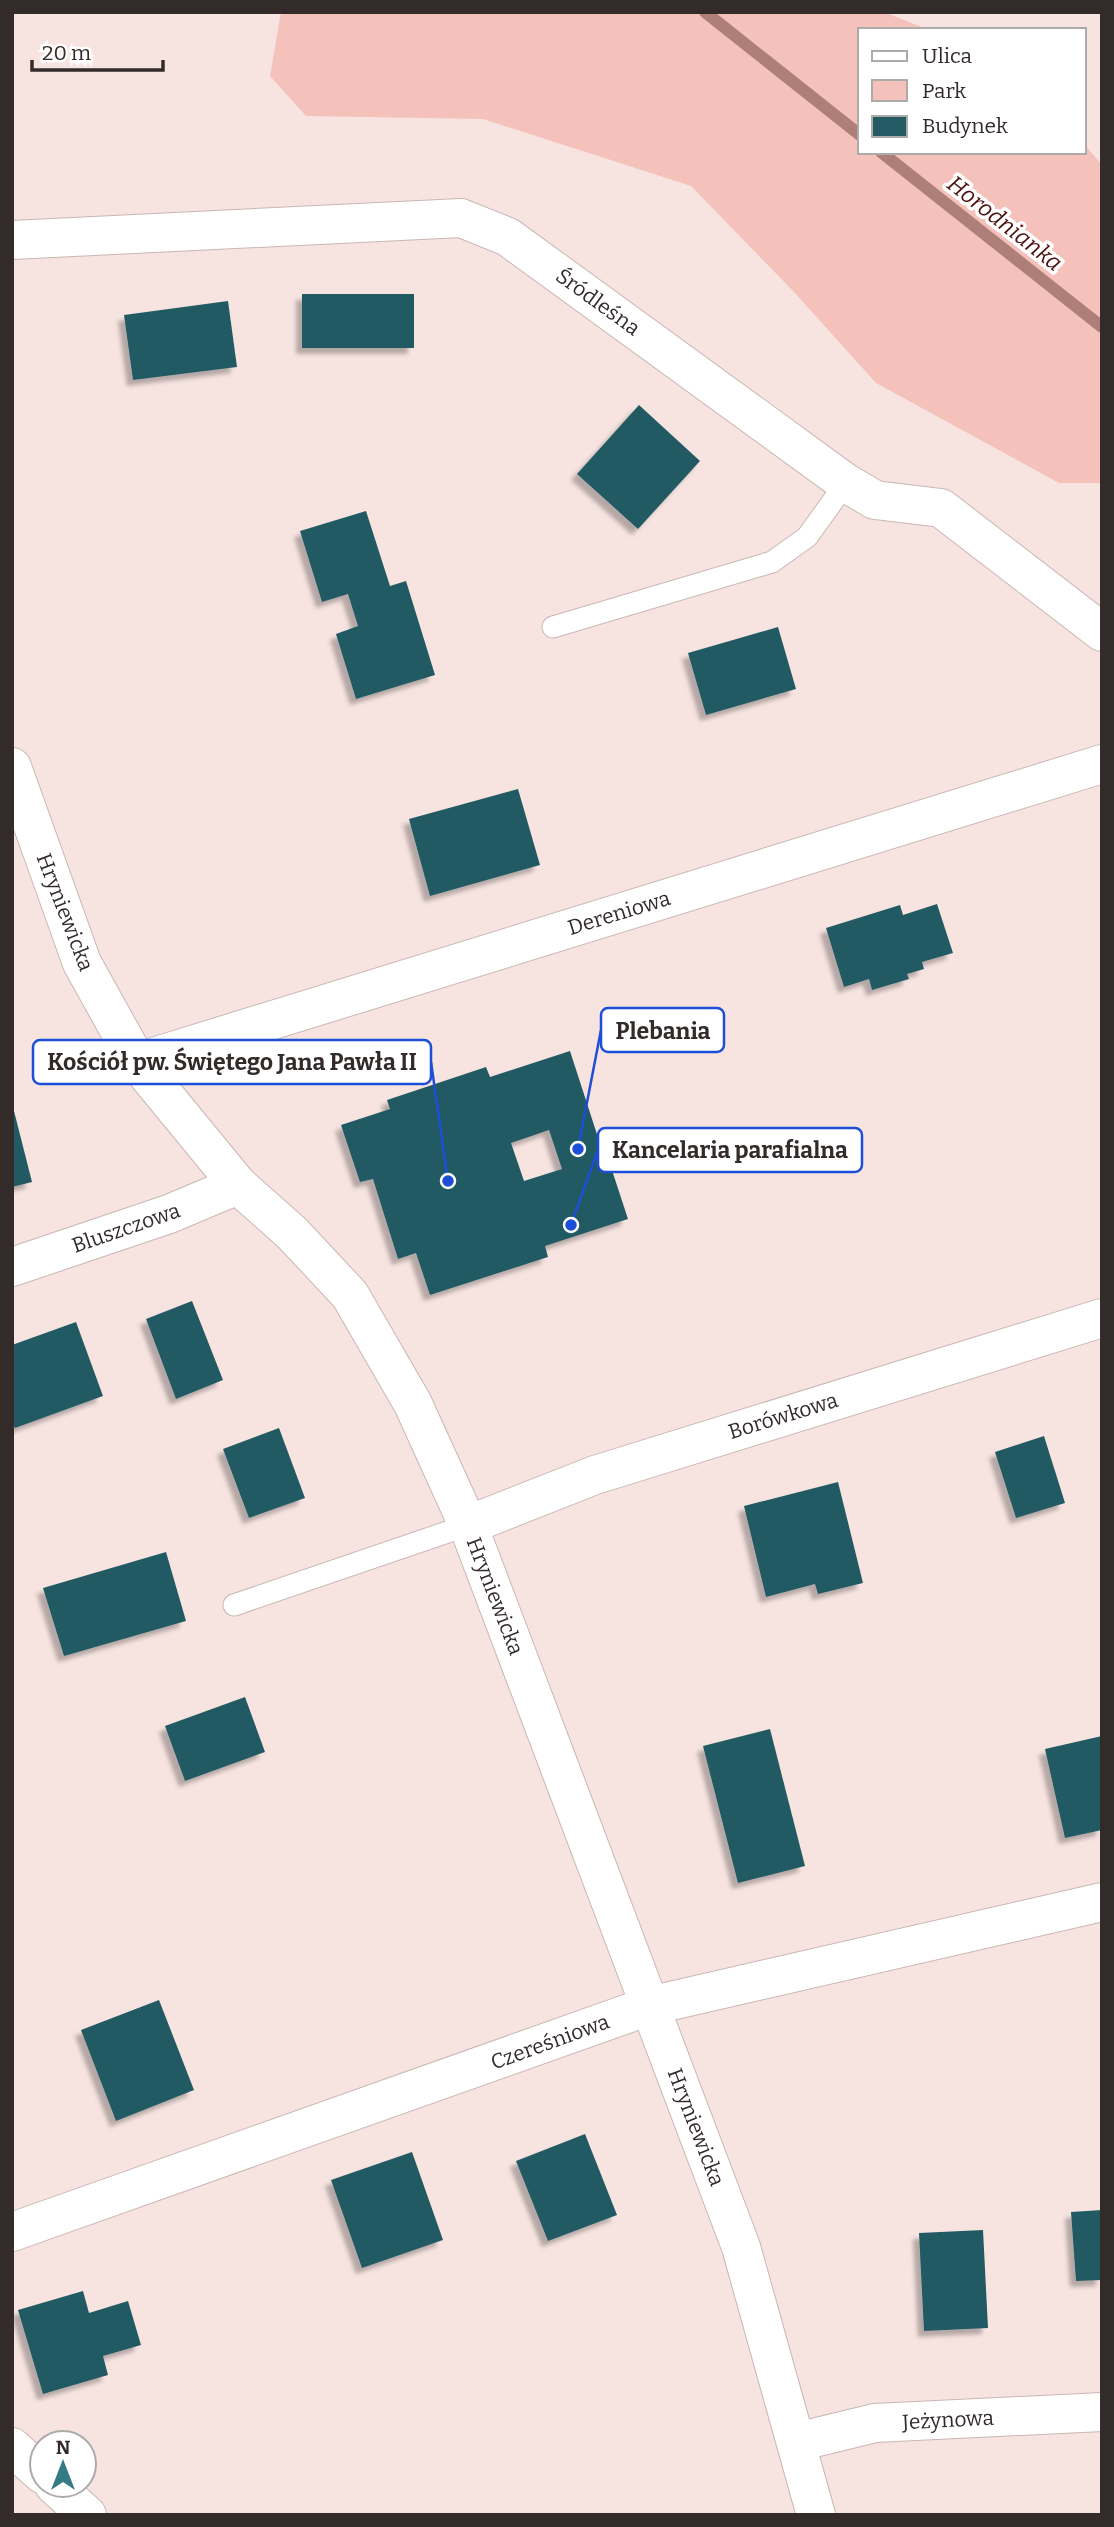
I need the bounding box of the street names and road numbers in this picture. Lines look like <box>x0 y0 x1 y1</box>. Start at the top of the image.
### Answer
street label: Śródleśna <box>551 263 646 342</box>
street label: Hryniewicka <box>31 849 100 975</box>
street label: Dereniowa <box>565 885 674 941</box>
street label: Bluszczowa <box>68 1197 184 1259</box>
street label: Borówkowa <box>725 1387 841 1445</box>
street label: Hryniewicka <box>461 1533 530 1659</box>
street label: Czereśniowa <box>487 2008 613 2075</box>
street label: Hryniewicka <box>662 2064 731 2190</box>
street label: Jeżynowa <box>901 2405 995 2435</box>

